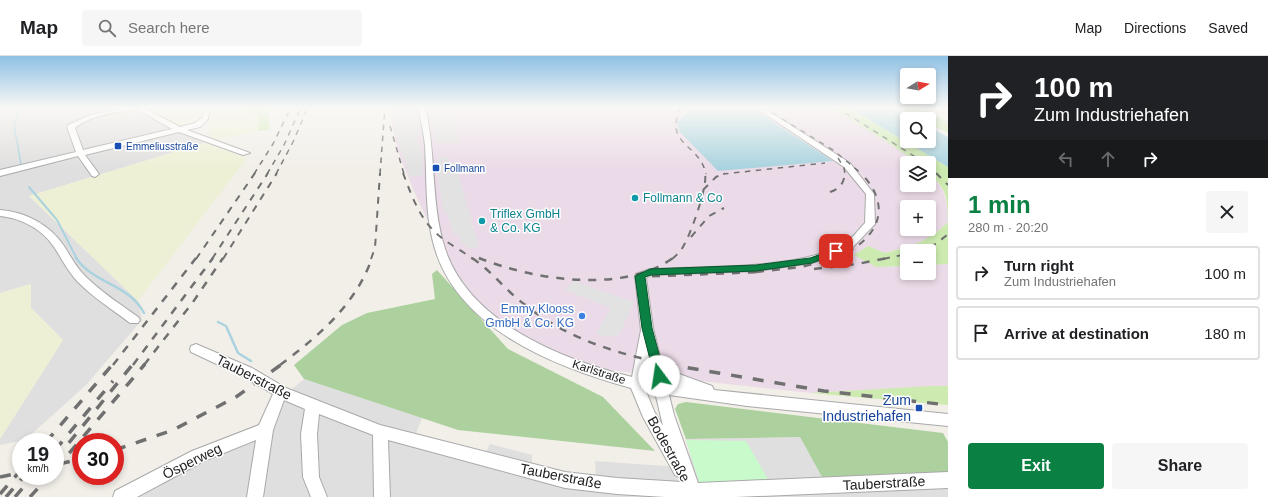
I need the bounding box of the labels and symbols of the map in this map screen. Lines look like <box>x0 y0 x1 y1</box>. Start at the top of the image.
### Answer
north arrow <box>900 68 936 104</box>
marker: Emmeliusstraße <box>113 141 123 151</box>
place label: Emmeliusstraße <box>126 141 199 152</box>
marker: Follmann <box>431 163 441 173</box>
place label: Follmann <box>444 163 485 174</box>
place label: Follmann & Co <box>643 191 723 205</box>
marker: Follmann & Co <box>630 193 640 203</box>
place label: Triflex GmbH & Co. KG <box>490 207 560 235</box>
marker: Triflex GmbH & Co. KG <box>477 216 487 226</box>
pin <box>819 234 853 268</box>
place label: Emmy Klooss GmbH & Co. KG <box>485 302 574 330</box>
marker: Emmy Klooss GmbH & Co. KG <box>577 311 587 321</box>
street label: Tauberstraße <box>214 351 295 403</box>
position arrow <box>638 355 680 397</box>
street label: Karlstraße <box>571 357 628 387</box>
place label: Zum Industriehafen <box>822 392 911 424</box>
marker: Zum Industriehafen <box>914 403 924 413</box>
street label: Bodestraße <box>644 413 694 485</box>
speed limit sign: 30 <box>72 433 124 485</box>
street label: Ösperweg <box>159 439 224 482</box>
street label: Tauberstraße <box>519 460 603 492</box>
street label: Tauberstraße <box>842 473 926 493</box>

